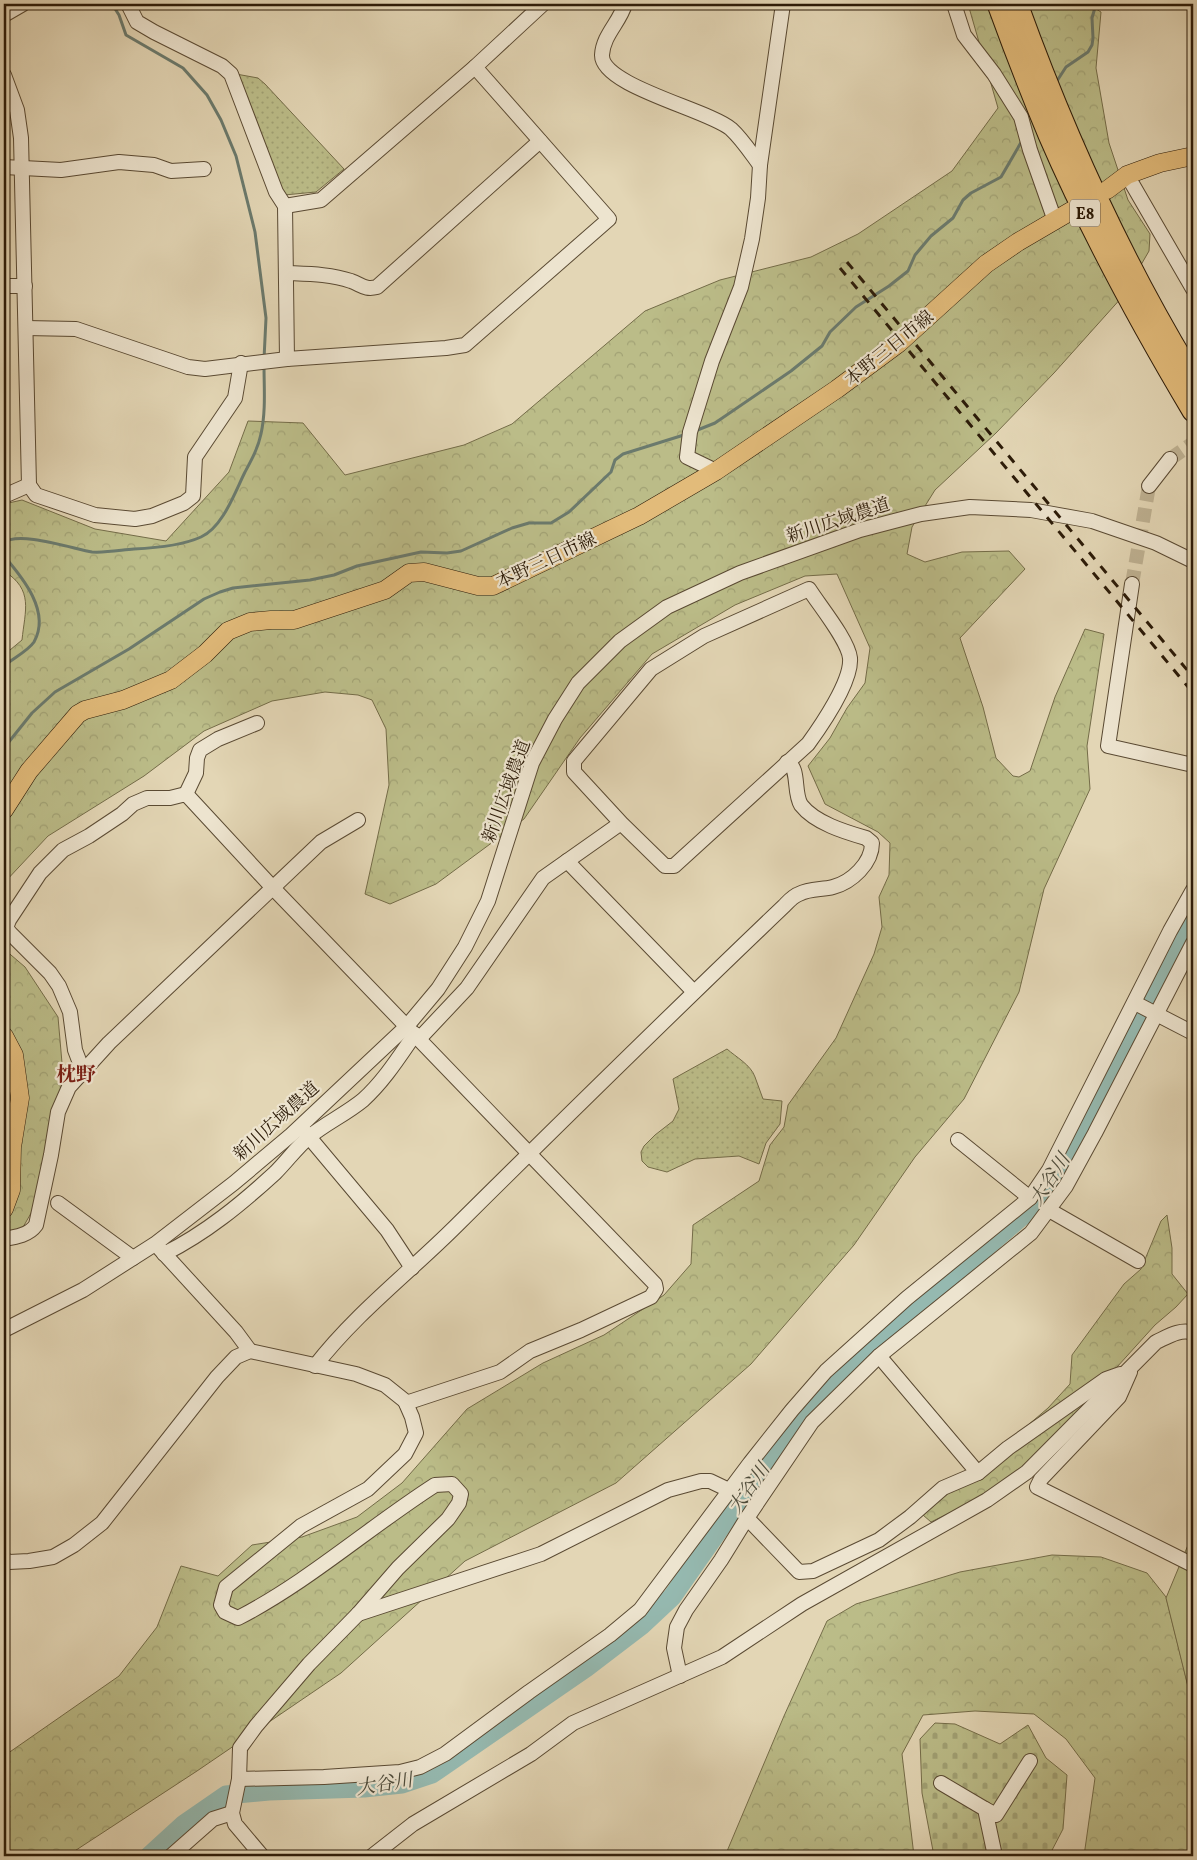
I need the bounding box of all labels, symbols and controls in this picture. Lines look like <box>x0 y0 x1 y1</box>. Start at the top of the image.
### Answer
road number: E8 <box>1070 200 1100 227</box>
street label: 本野三日市線 <box>840 305 940 393</box>
street label: 新川広域農道 <box>783 493 894 550</box>
street label: 本野三日市線 <box>492 527 601 596</box>
street label: 新川広域農道 <box>477 736 538 847</box>
district label: 枕野 <box>56 1062 96 1090</box>
street label: 新川広域農道 <box>229 1077 325 1168</box>
water label: 大谷川 <box>1024 1147 1078 1211</box>
water label: 大谷川 <box>723 1457 778 1520</box>
water label: 大谷川 <box>354 1767 416 1802</box>

